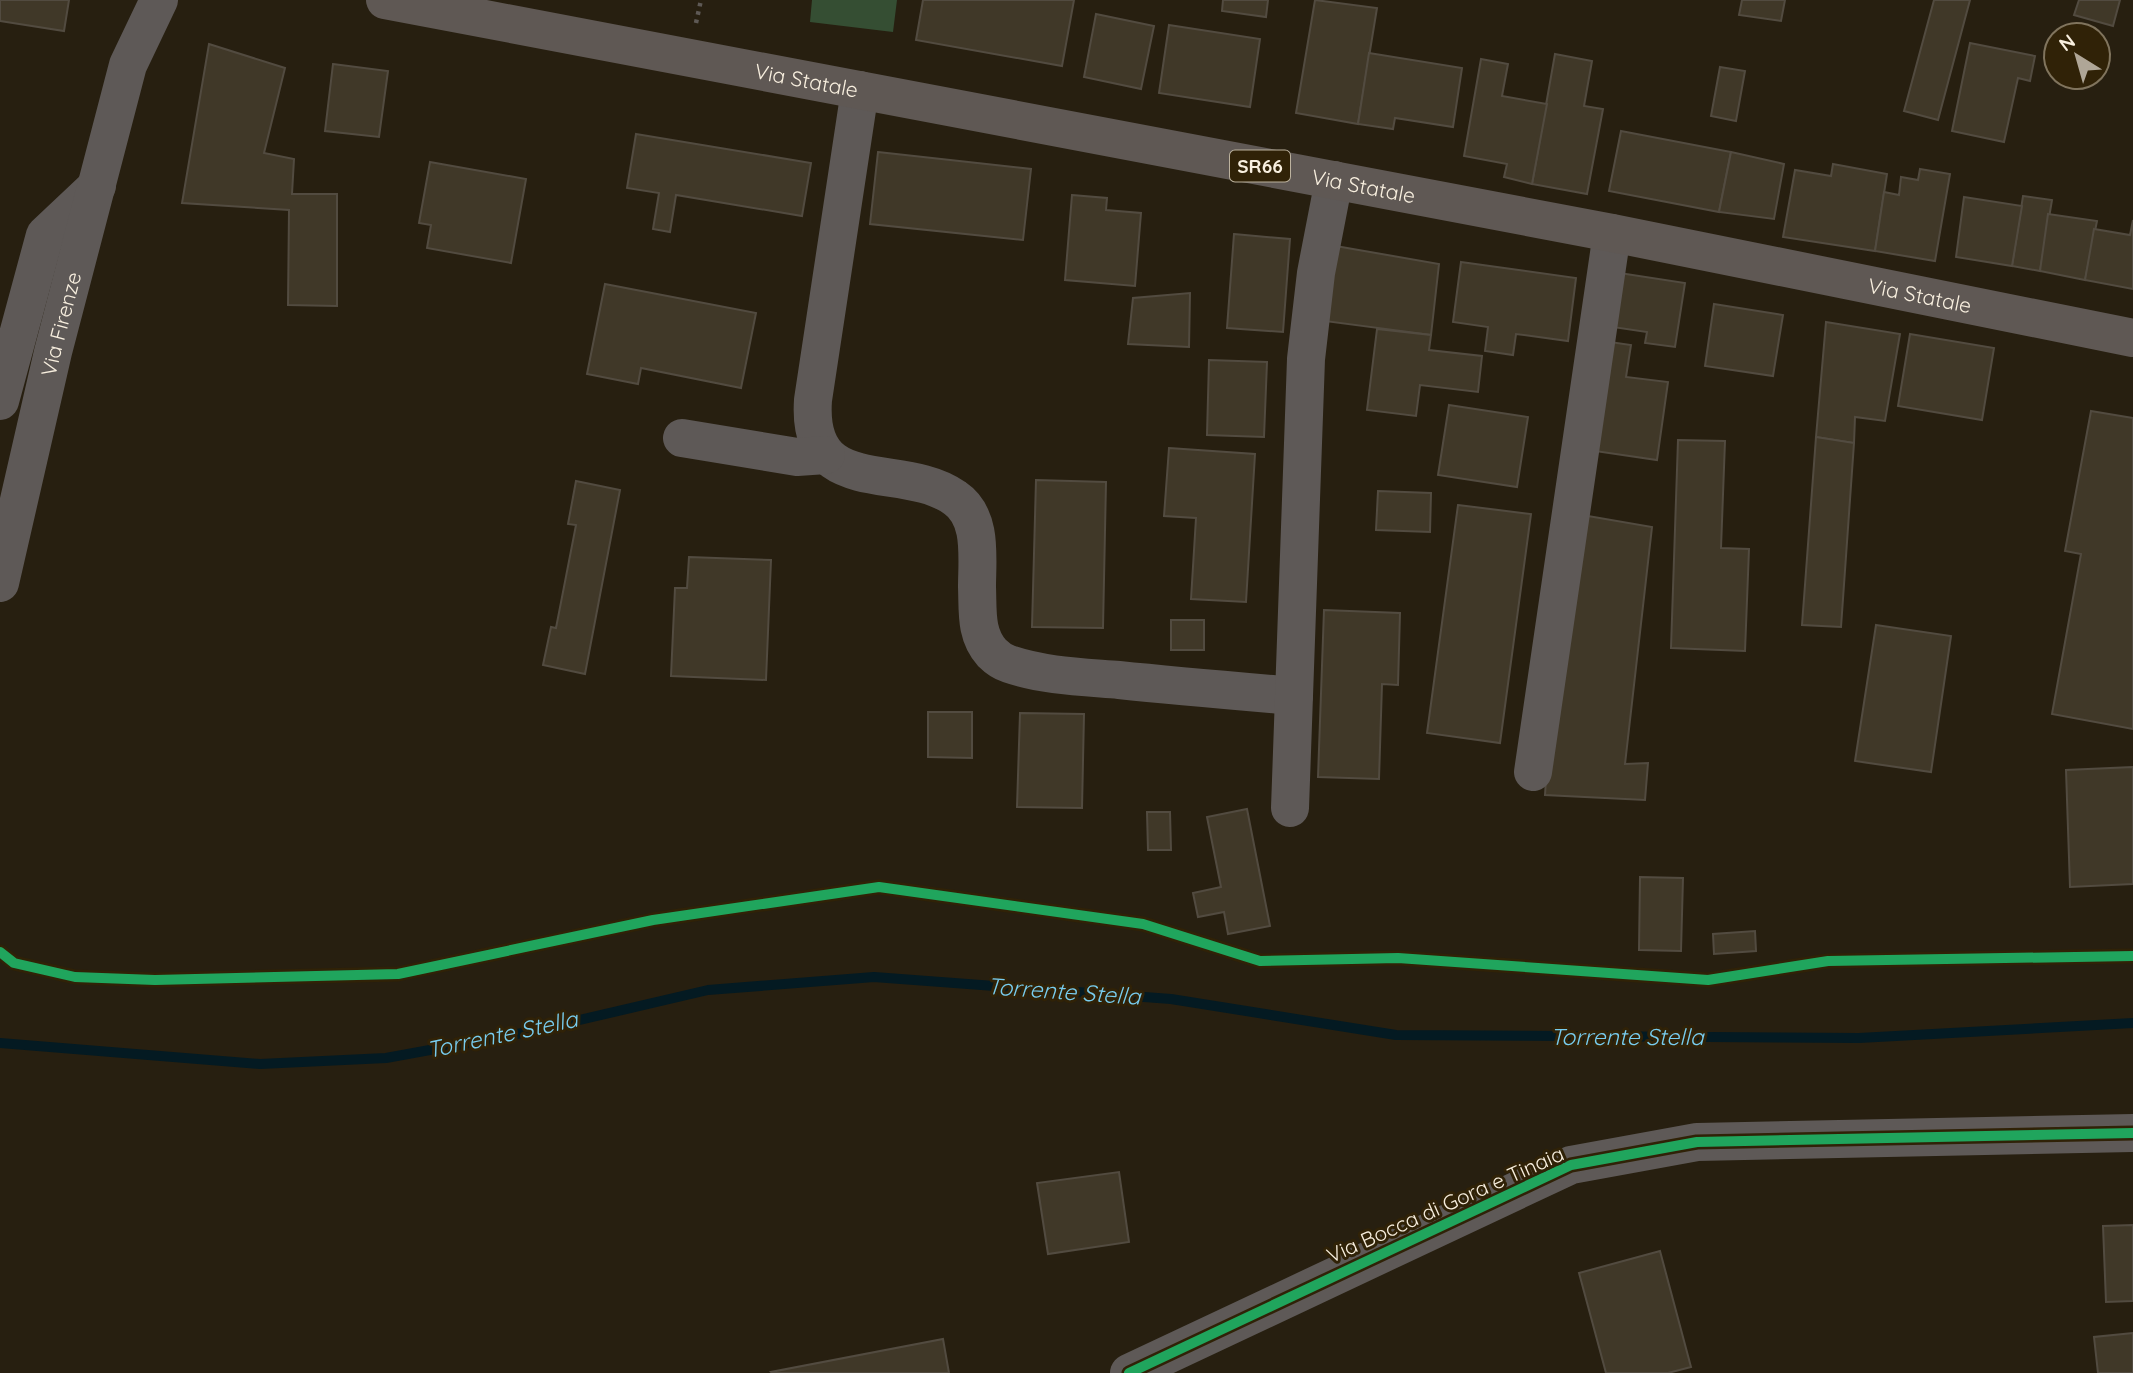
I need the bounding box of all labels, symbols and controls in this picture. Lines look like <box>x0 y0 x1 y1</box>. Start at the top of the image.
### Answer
north arrow <box>2042 21 2112 91</box>
text: N <box>2054 29 2080 56</box>
street label: Via Statale <box>752 57 860 103</box>
road number: SR66 <box>1230 150 1290 182</box>
street label: Via Statale <box>1310 163 1418 208</box>
street label: Via Firenze <box>35 269 86 379</box>
street label: Via Statale <box>1866 272 1974 318</box>
water label: Torrente Stella <box>986 971 1143 1011</box>
water label: Torrente Stella <box>424 1004 581 1064</box>
water label: Torrente Stella <box>1550 1022 1705 1051</box>
street label: Via Bocca di Gora e Tinaia <box>1322 1140 1568 1268</box>

